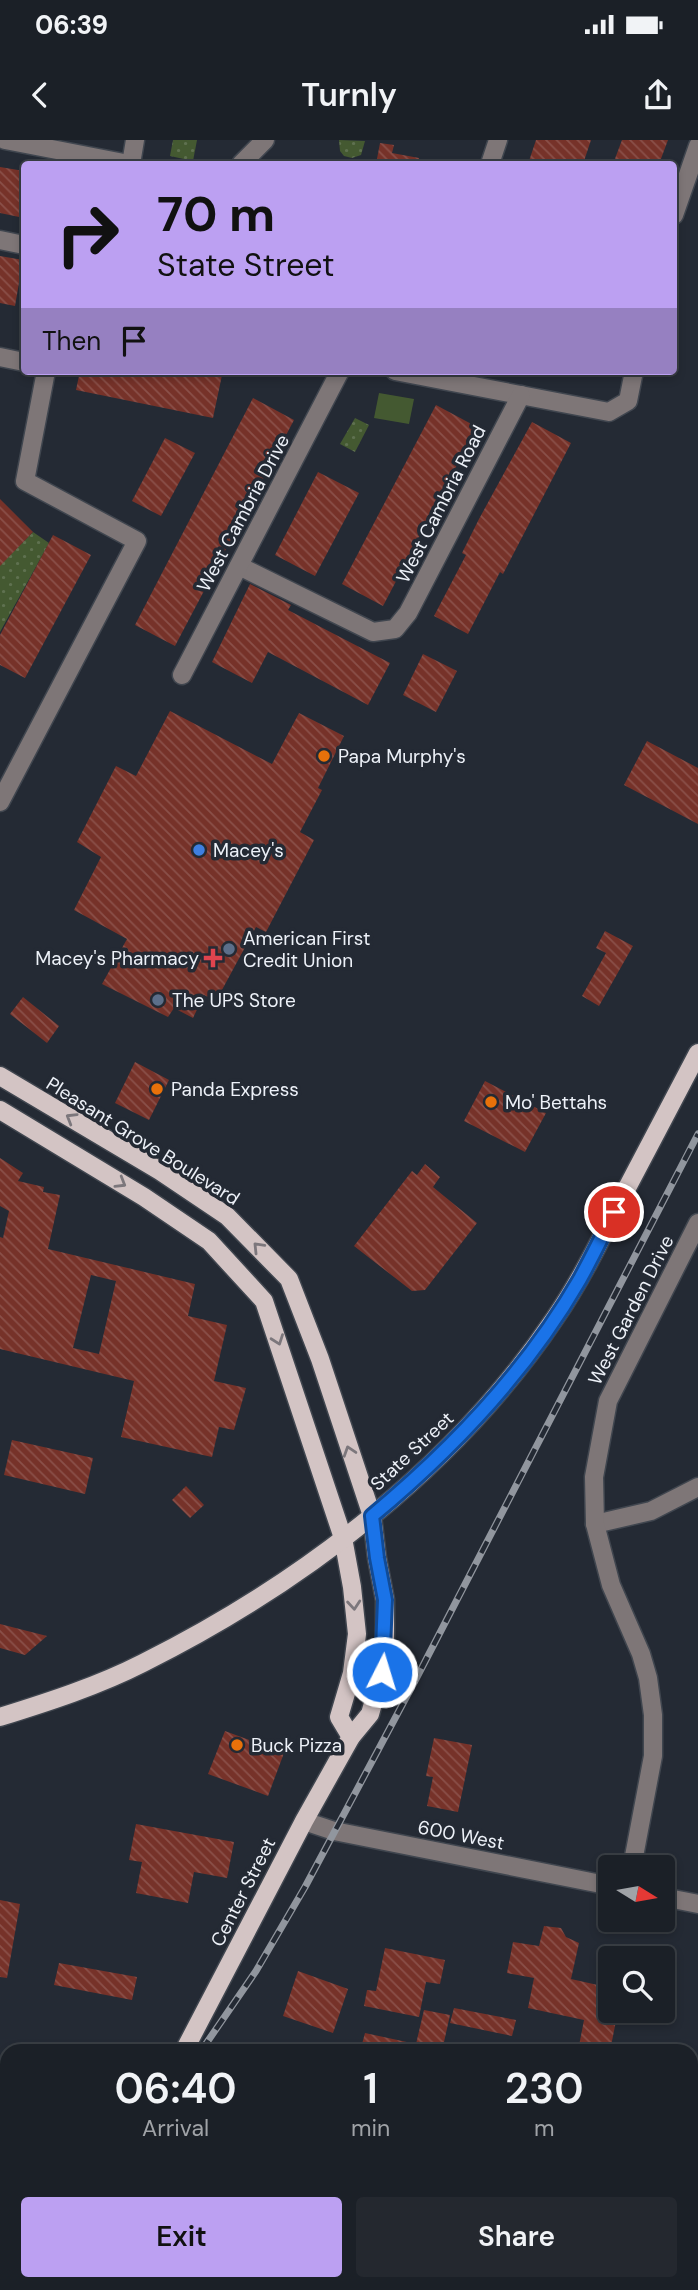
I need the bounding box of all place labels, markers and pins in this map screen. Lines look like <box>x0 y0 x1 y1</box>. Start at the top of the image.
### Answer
place label: Papa Murphy's <box>338 744 466 769</box>
marker: Papa Murphy's <box>316 748 332 764</box>
place label: Macey's <box>213 838 284 863</box>
marker: Macey's <box>191 842 207 858</box>
place label: American First Credit Union <box>243 926 370 973</box>
marker: American First Credit Union <box>221 941 237 957</box>
place label: Macey's Pharmacy <box>35 946 199 971</box>
marker: Macey's Pharmacy <box>205 950 221 966</box>
place label: The UPS Store <box>172 988 296 1013</box>
marker: The UPS Store <box>150 992 166 1008</box>
place label: Panda Express <box>171 1077 299 1102</box>
marker: Panda Express <box>149 1081 165 1097</box>
place label: Mo' Bettahs <box>505 1090 607 1115</box>
marker: Mo' Bettahs <box>483 1094 499 1110</box>
pin <box>584 1182 644 1242</box>
place label: Buck Pizza <box>251 1733 342 1758</box>
marker: Buck Pizza <box>229 1737 245 1753</box>

